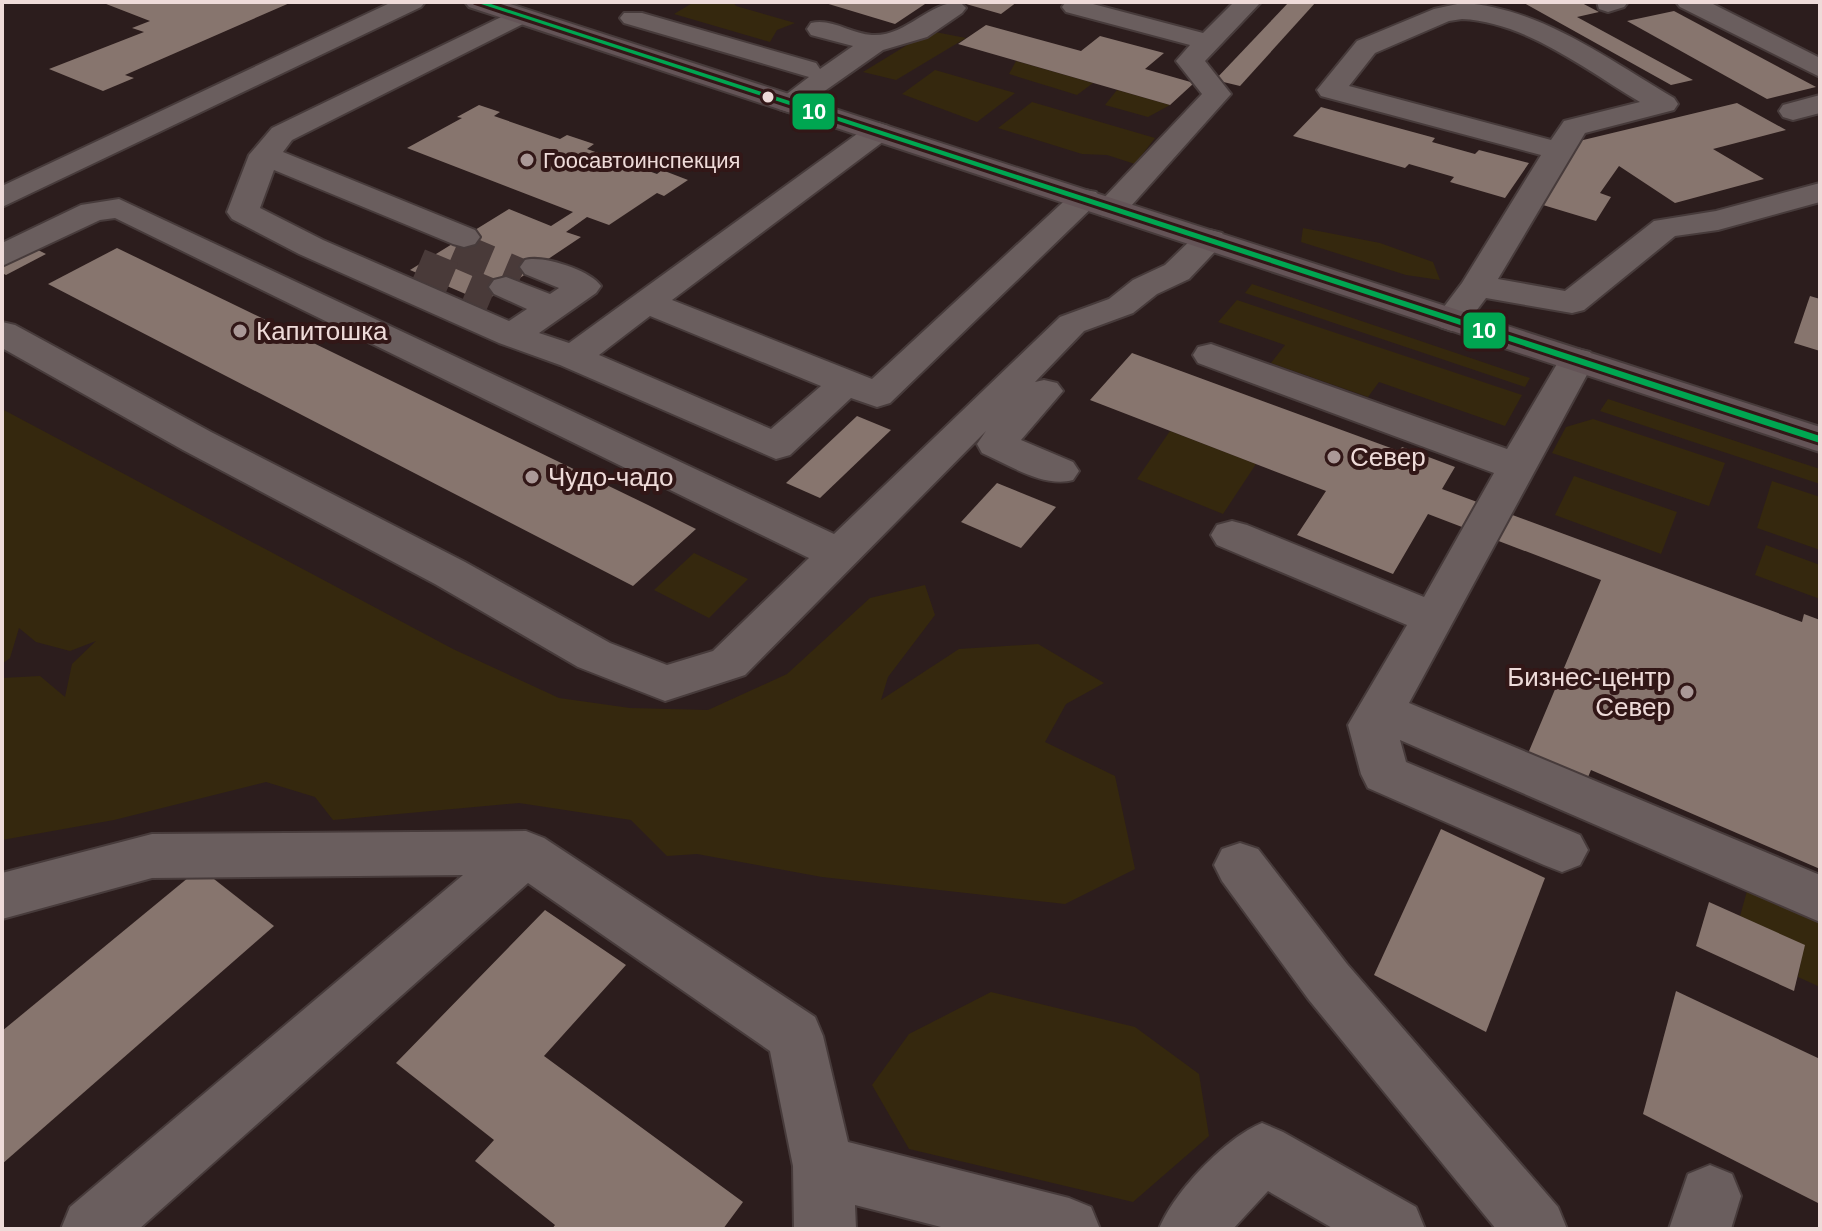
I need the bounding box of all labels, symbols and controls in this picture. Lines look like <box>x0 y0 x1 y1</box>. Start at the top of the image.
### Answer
unlabelled marker <box>760 89 776 105</box>
line badge: 10 <box>791 92 836 131</box>
text: 10 <box>802 99 826 124</box>
place label: Гоосавтоинспекция <box>543 148 740 173</box>
marker: Гоосавтоинспекция <box>518 151 536 169</box>
line badge: 10 <box>1462 311 1507 350</box>
place label: Капитошка <box>256 316 388 346</box>
text: 10 <box>1472 318 1496 343</box>
marker: Капитошка <box>231 322 249 340</box>
place label: Север <box>1350 442 1426 472</box>
marker: Север <box>1325 448 1343 466</box>
place label: Чудо-чадо <box>548 462 673 492</box>
marker: Чудо-чадо <box>523 468 541 486</box>
place label: Бизнес-центр Север <box>1507 662 1671 722</box>
marker: Бизнес-центр Север <box>1678 683 1696 701</box>

